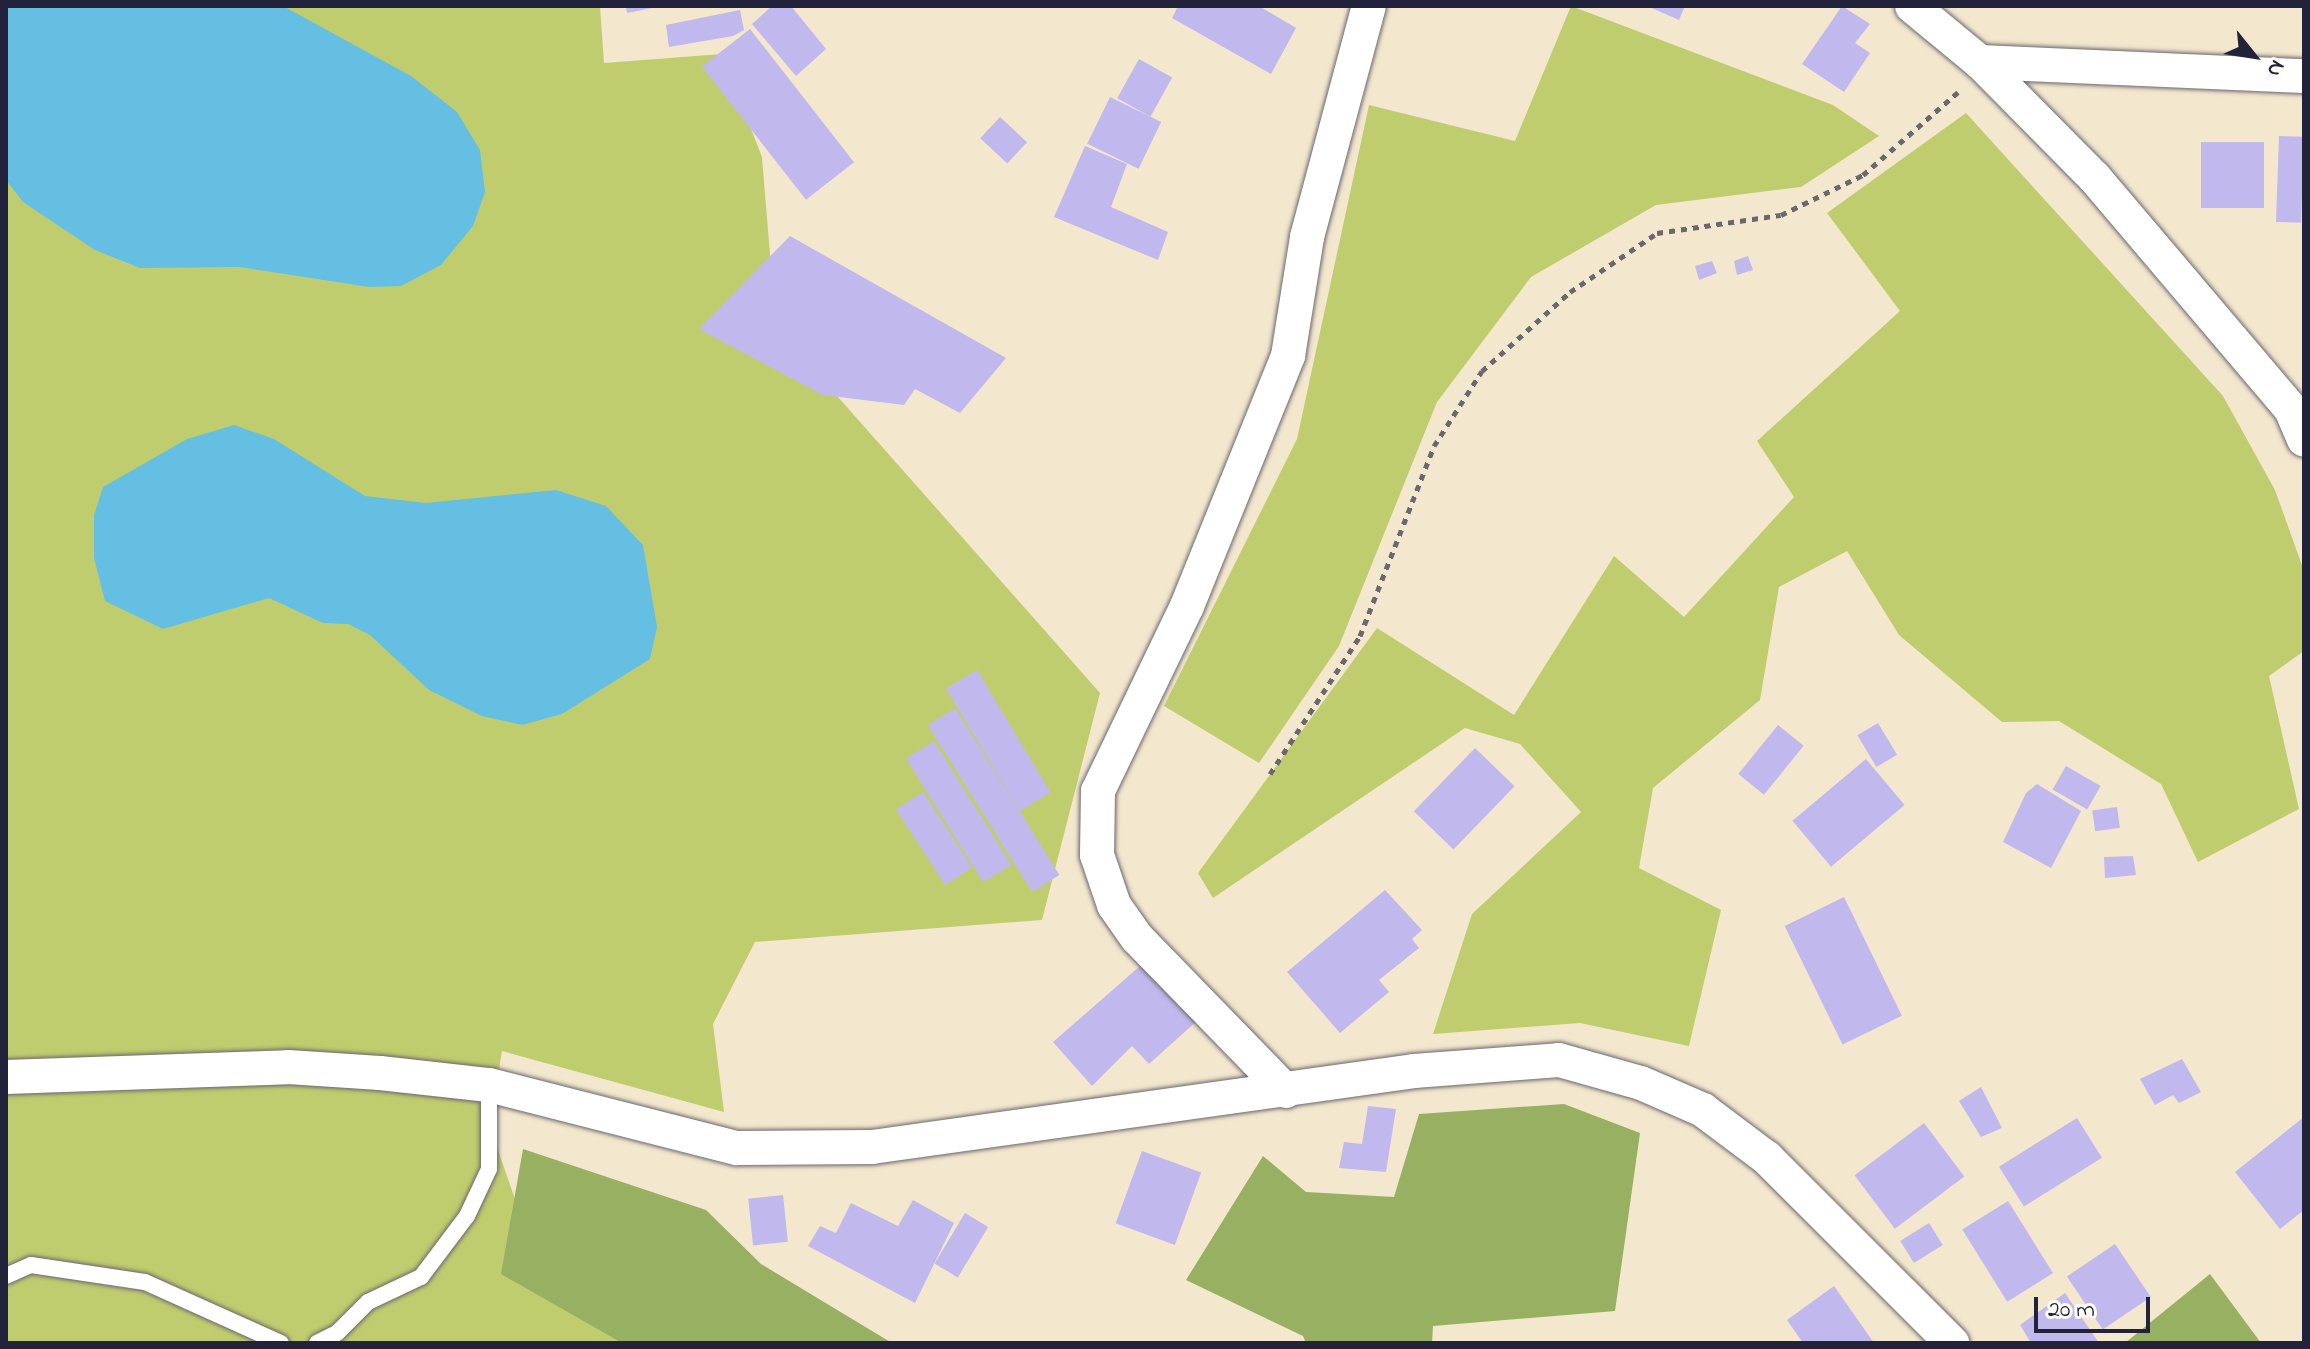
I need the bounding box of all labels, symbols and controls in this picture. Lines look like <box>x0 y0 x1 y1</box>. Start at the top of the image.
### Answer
north arrow <box>2214 16 2294 96</box>
text: N <box>2257 54 2292 82</box>
scale bar <box>2038 1281 2154 1331</box>
text: 20 m <box>2048 1293 2095 1328</box>

